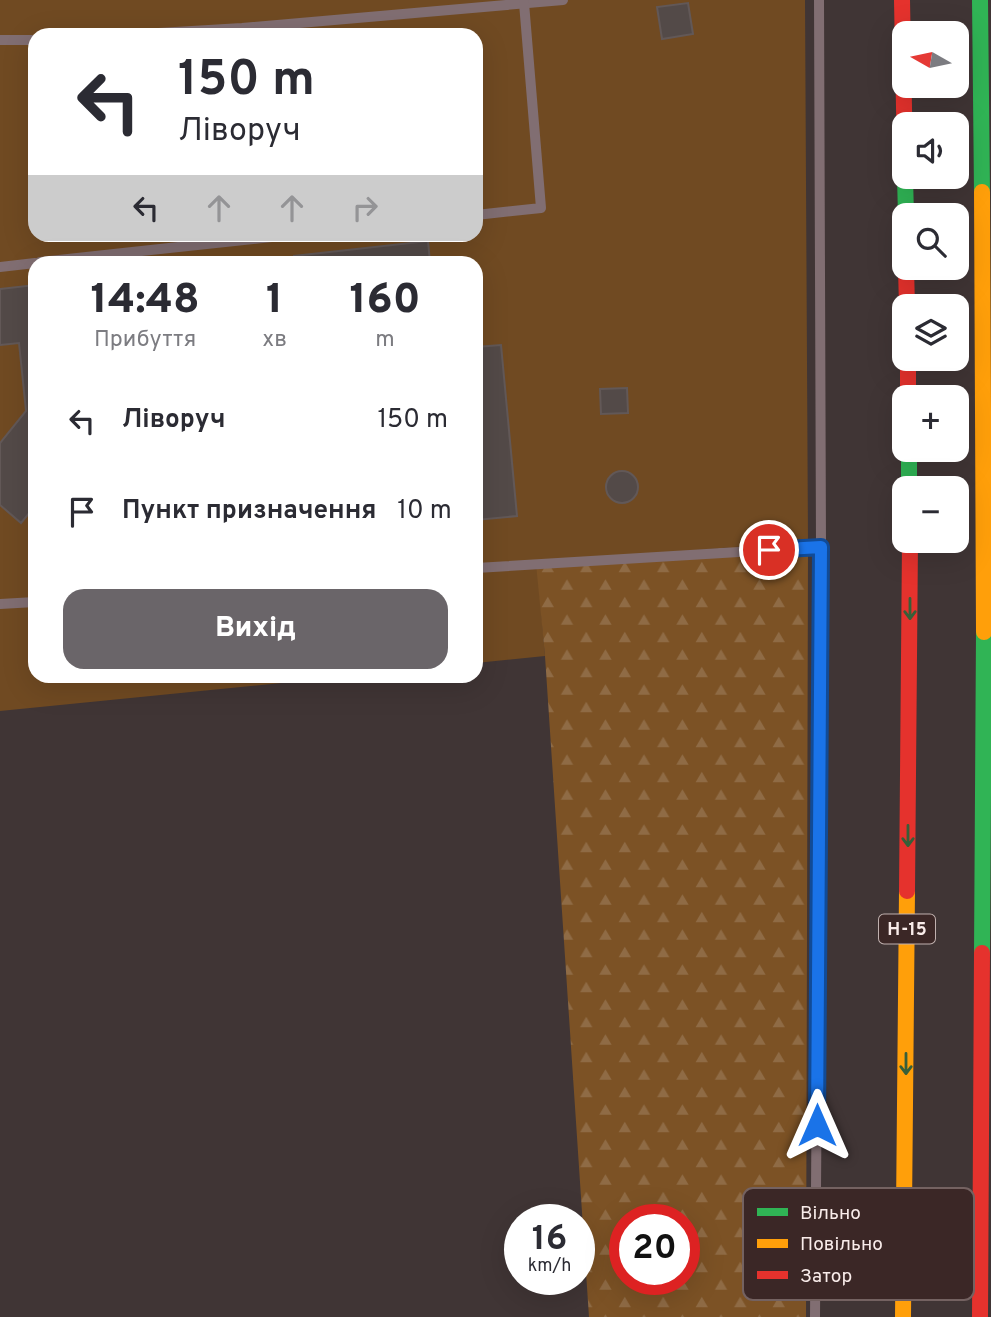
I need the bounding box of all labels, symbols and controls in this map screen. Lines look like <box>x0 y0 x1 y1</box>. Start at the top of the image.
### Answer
north arrow <box>892 21 970 98</box>
map controls <box>892 21 969 553</box>
text: 150 m <box>178 51 315 113</box>
icon: left <box>63 56 154 147</box>
text: Ліворуч <box>178 112 301 152</box>
button: sound <box>892 112 969 189</box>
icon: left <box>127 189 165 227</box>
icon: ahead <box>200 189 238 227</box>
icon: ahead <box>273 189 311 227</box>
icon: right <box>346 189 384 227</box>
button: search <box>892 203 969 280</box>
text: 14:48 <box>90 275 200 328</box>
text: 1 <box>266 275 283 328</box>
text: 160 <box>349 275 421 328</box>
button: layers <box>892 294 969 371</box>
text: Прибуття <box>94 326 196 355</box>
text: хв <box>262 326 287 355</box>
text: m <box>375 326 395 355</box>
button: + <box>892 385 969 462</box>
icon: left <box>63 402 101 440</box>
text: Ліворуч <box>122 404 225 437</box>
text: 150 m <box>377 404 448 437</box>
button: − <box>892 476 969 553</box>
icon: arrive <box>63 493 101 531</box>
text: Пункт призначення <box>122 495 376 528</box>
text: 10 m <box>397 495 452 528</box>
pin <box>739 520 799 580</box>
icon: arrive <box>750 531 788 569</box>
button: Вихід <box>63 589 448 669</box>
one-way arrow <box>903 597 916 620</box>
one-way arrow <box>901 825 915 848</box>
road number: Н-15 <box>879 914 935 944</box>
one-way arrow <box>899 1052 913 1075</box>
position arrow <box>780 1088 854 1162</box>
legend <box>743 1188 974 1300</box>
text: Вільно <box>800 1202 861 1226</box>
speed limit sign: 20 <box>609 1204 700 1295</box>
text: 16 <box>532 1218 567 1262</box>
text: Повільно <box>800 1233 883 1257</box>
text: km/h <box>528 1255 571 1278</box>
text: Затор <box>800 1265 852 1289</box>

